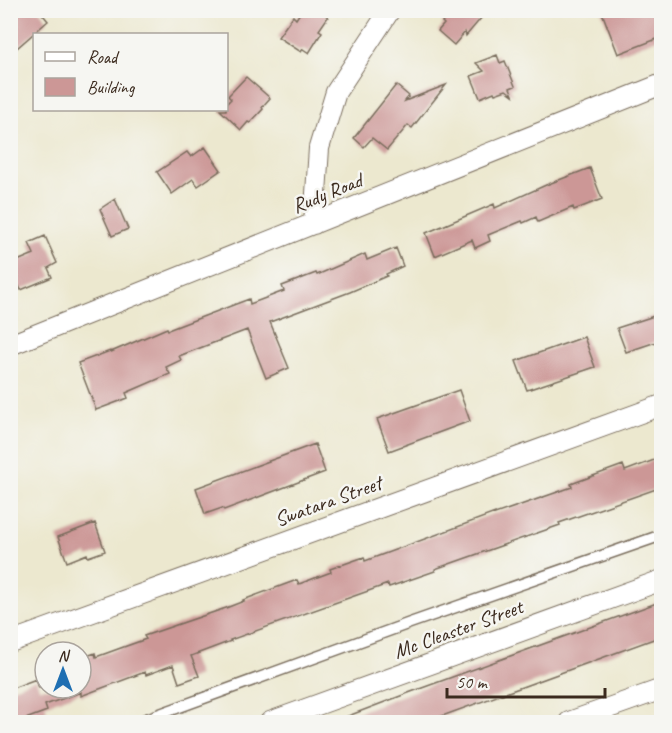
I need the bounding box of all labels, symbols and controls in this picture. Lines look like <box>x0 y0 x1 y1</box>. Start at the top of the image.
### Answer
legend <box>33 33 228 111</box>
text: Road <box>87 46 120 68</box>
text: Building <box>87 76 136 98</box>
street label: Rudy Road <box>288 166 369 219</box>
street label: Swatara Street <box>271 469 388 532</box>
street label: Mc Cleaster Street <box>390 593 528 664</box>
north arrow <box>33 640 93 700</box>
text: N <box>58 646 71 666</box>
scale bar <box>447 661 604 699</box>
text: 50 m <box>456 671 489 693</box>

